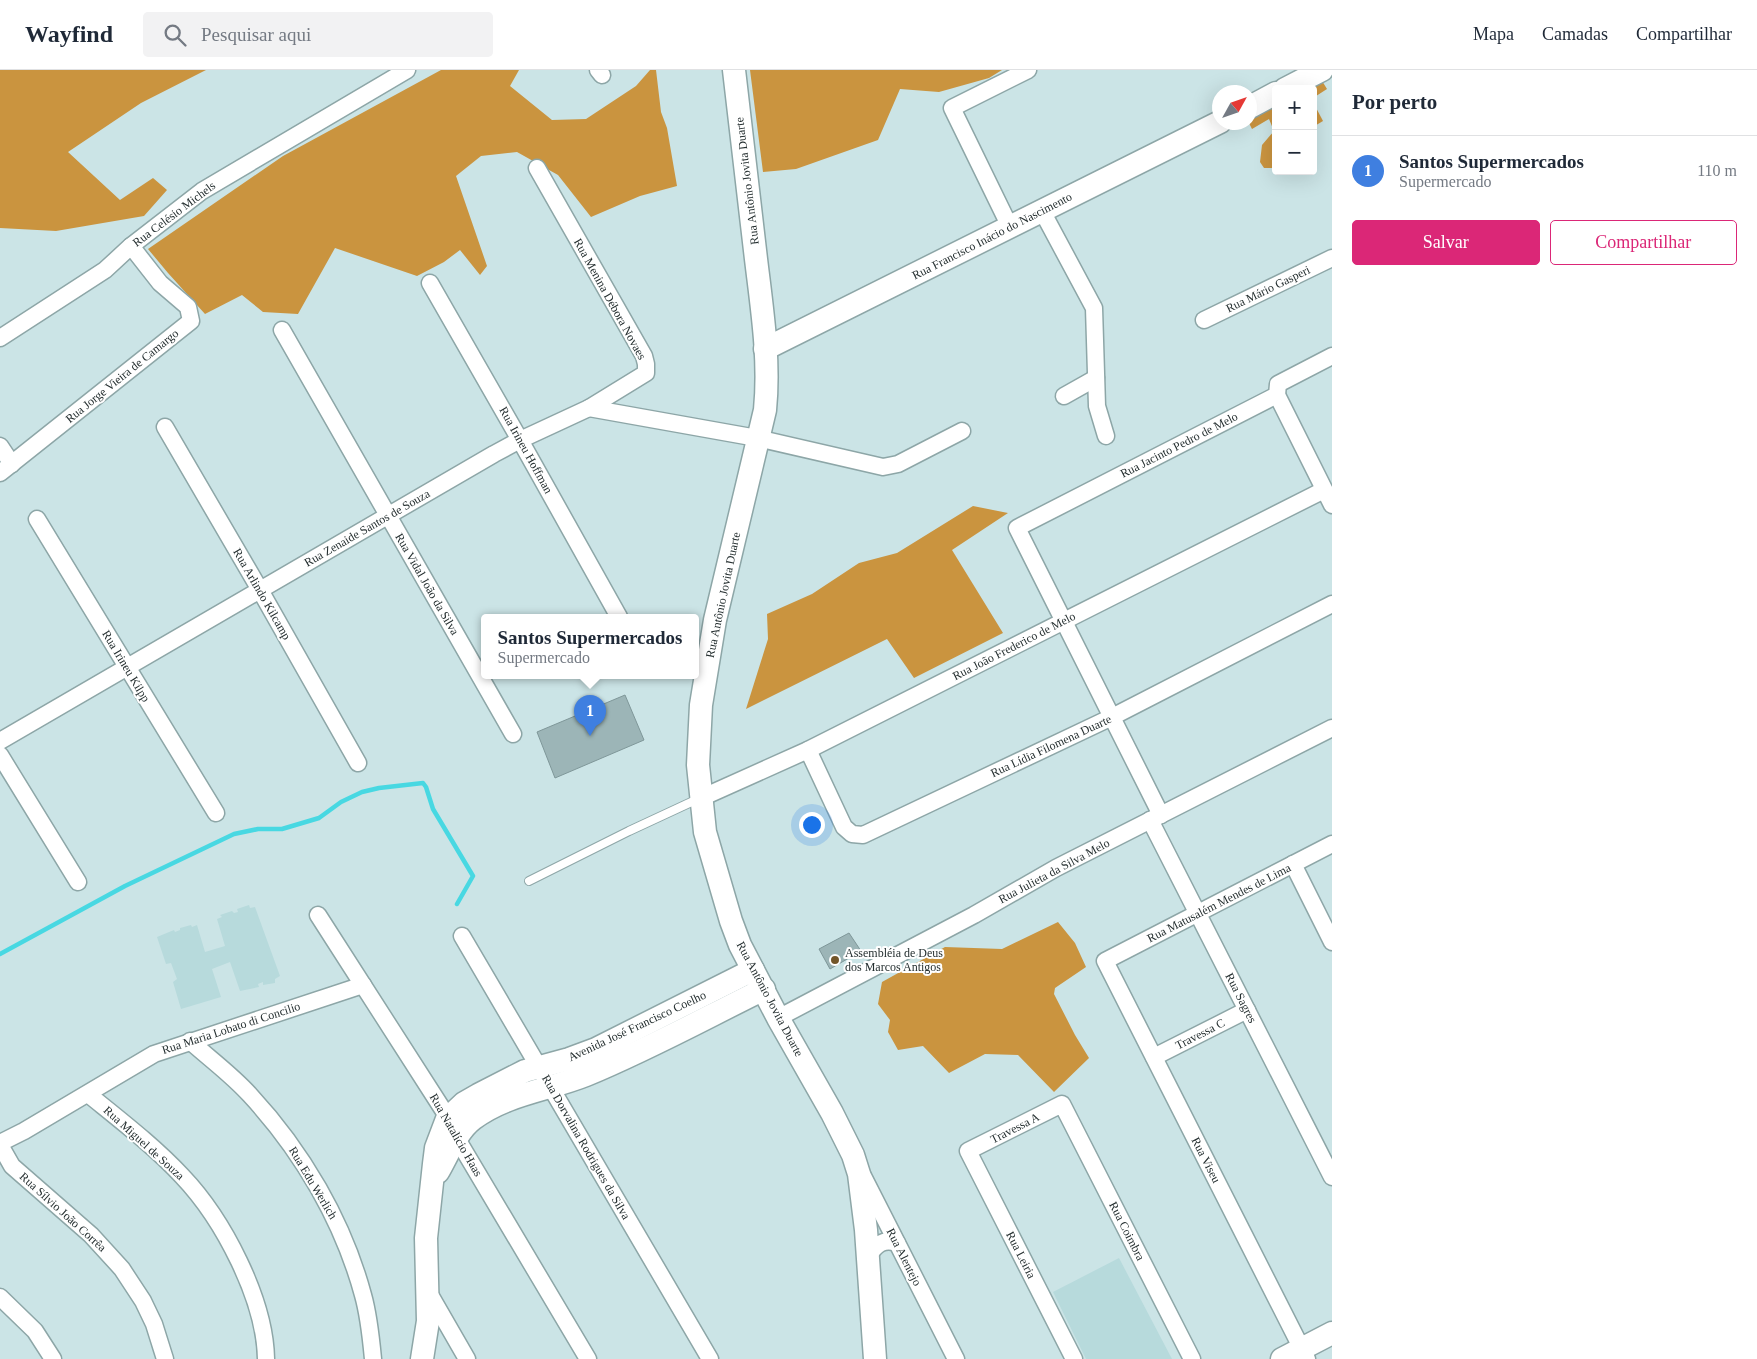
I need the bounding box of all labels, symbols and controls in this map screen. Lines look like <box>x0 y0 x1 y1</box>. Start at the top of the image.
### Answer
search box <box>143 12 493 57</box>
text: Wayfind <box>25 21 113 47</box>
icon: search <box>161 21 189 49</box>
text: Pesquisar aqui <box>201 24 311 45</box>
text: Mapa <box>1473 24 1514 44</box>
text: Camadas <box>1542 24 1608 44</box>
text: Compartilhar <box>1636 24 1732 44</box>
north arrow <box>1212 85 1257 130</box>
map controls <box>1272 85 1317 175</box>
button: + <box>1272 85 1317 130</box>
text: Por perto <box>1352 90 1437 114</box>
street label: Rua Antônio Jovita Duarte <box>732 116 762 246</box>
button: − <box>1272 130 1317 175</box>
text: Santos Supermercados <box>1399 151 1584 172</box>
text: 1 <box>1364 162 1372 179</box>
text: 110 m <box>1697 162 1737 179</box>
text: Supermercado <box>1399 173 1491 190</box>
street label: Rua Celésio Michels <box>130 178 218 250</box>
street label: Rua Francisco Inácio do Nascimento <box>910 190 1074 282</box>
button: Salvar <box>1352 220 1540 265</box>
button: Compartilhar <box>1550 220 1737 265</box>
street label: Rua Menina Débora Novaes <box>571 236 649 362</box>
street label: Rua Mário Gasperi <box>1224 262 1313 315</box>
street label: Rua Jorge Vieira de Camargo <box>63 326 181 426</box>
street label: Rua Irineu Hoffman <box>496 404 556 496</box>
street label: Rua Jacinto Pedro de Melo <box>1118 409 1240 481</box>
street label: Rua Zenaide Santos de Souza <box>302 486 433 570</box>
street label: Rua Vidal João da Silva <box>392 531 462 638</box>
street label: Rua Antônio Jovita Duarte <box>703 531 743 659</box>
street label: Rua Arlindo Kilcamp <box>230 546 294 642</box>
street label: Rua João Frederico de Melo <box>950 609 1078 683</box>
popup <box>481 614 699 679</box>
text: Santos Supermercados <box>498 627 682 648</box>
street label: Rua Irineu Kilpp <box>99 628 153 704</box>
text: Supermercado <box>498 649 590 666</box>
pin: 1 <box>574 695 606 736</box>
street label: Rua Lídia Filomena Duarte <box>988 712 1114 780</box>
your location <box>799 812 825 838</box>
street label: Rua Julieta da Silva Melo <box>996 836 1112 906</box>
street label: Rua Matusalém Mendes de Lima <box>1145 860 1294 945</box>
street label: Rua Antônio Jovita Duarte <box>734 939 806 1059</box>
place label: Assembléia de Deus dos Marcos Antigos <box>845 946 943 974</box>
marker: Assembléia de Deus dos Marcos Antigos <box>829 954 841 966</box>
street label: Rua Sagres <box>1222 971 1260 1026</box>
street label: Avenida José Francisco Coelho <box>566 988 708 1064</box>
street label: Rua Maria Lobato di Concilio <box>160 999 302 1057</box>
street label: Travessa C <box>1173 1016 1227 1052</box>
street label: Rua Dorvalina Rodrigues da Silva <box>539 1072 634 1222</box>
street label: Rua Natalício Haas <box>427 1091 486 1179</box>
street label: Rua Miguel de Souza <box>101 1103 188 1183</box>
street label: Travessa A <box>988 1110 1042 1146</box>
street label: Rua Viseu <box>1189 1135 1223 1185</box>
street label: Rua Edu Werlich <box>286 1144 340 1222</box>
street label: Rua Sílvio João Corrêa <box>17 1169 110 1255</box>
street label: Rua Coimbra <box>1106 1199 1148 1263</box>
street label: Rua Alentejo <box>883 1226 925 1288</box>
street label: Rua Leiria <box>1003 1229 1039 1281</box>

